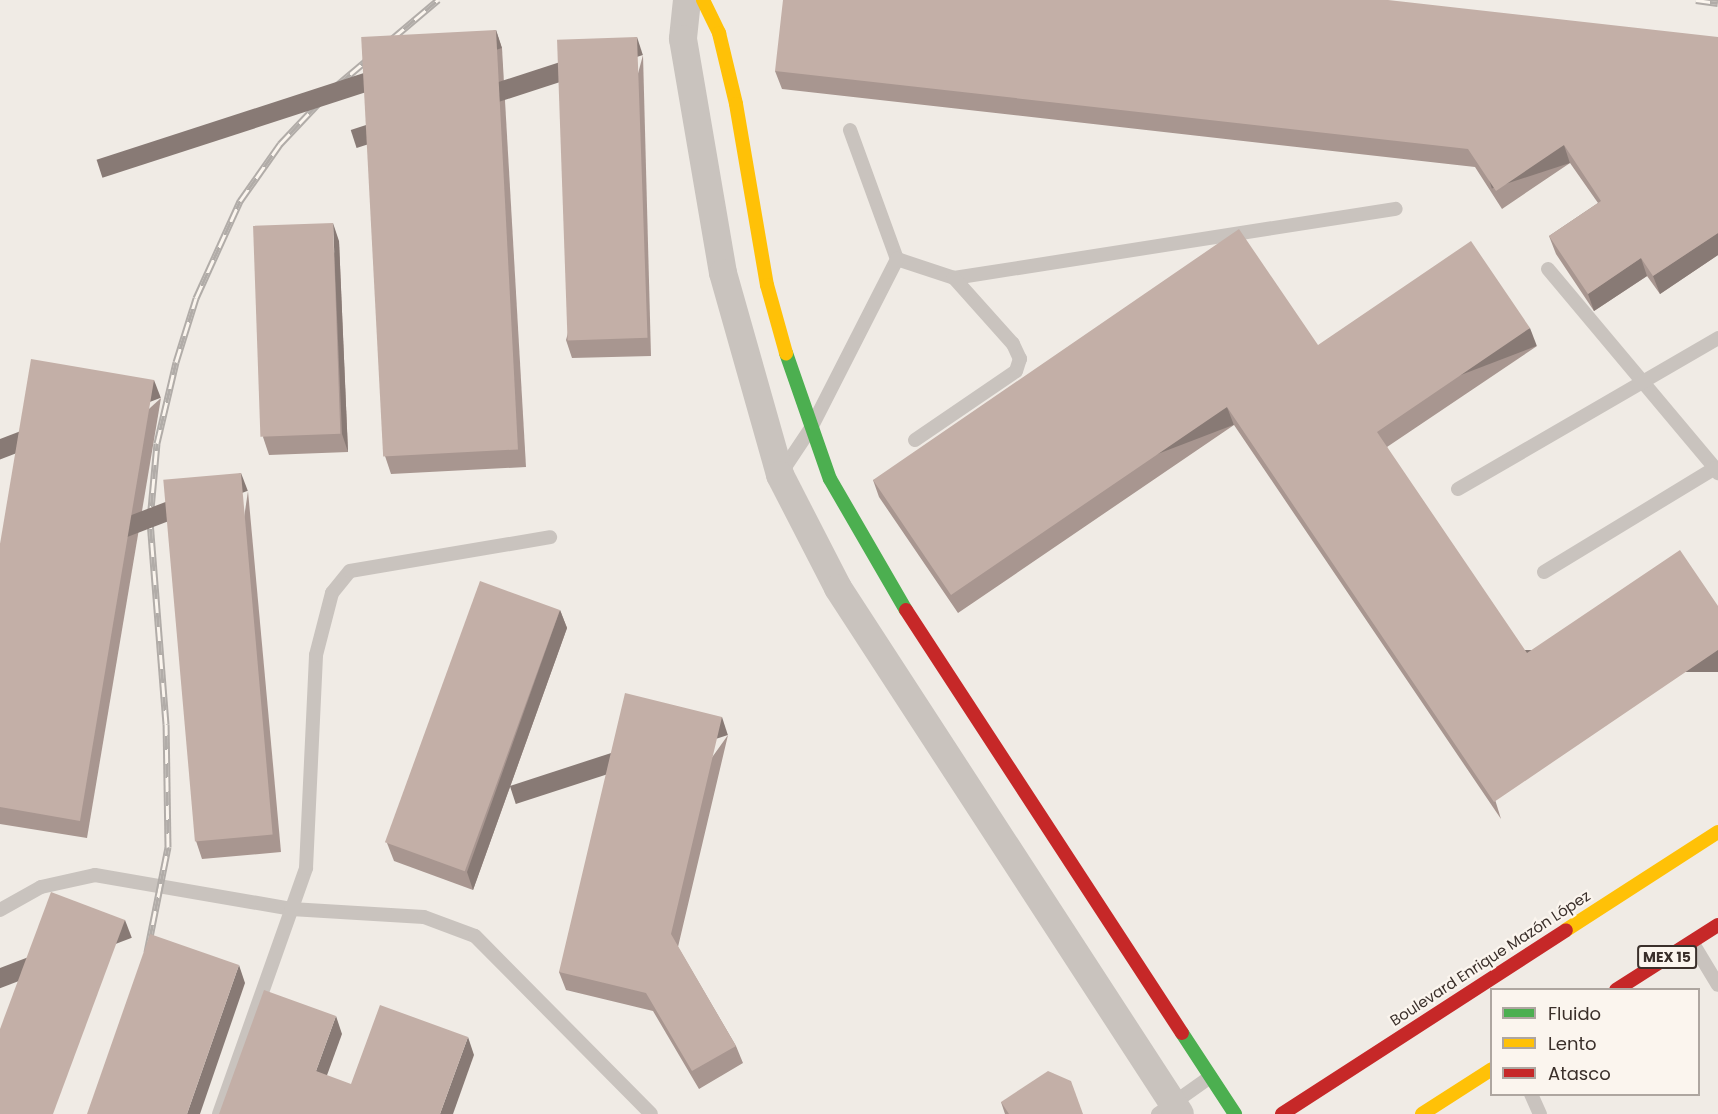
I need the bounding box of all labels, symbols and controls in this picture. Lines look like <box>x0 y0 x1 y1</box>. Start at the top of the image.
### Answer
street label: Boulevard Enrique Mazón López <box>1387 887 1593 1029</box>
road number: MEX 15 <box>1637 946 1697 968</box>
legend <box>1490 988 1700 1096</box>
text: Fluido <box>1548 1001 1601 1026</box>
text: Lento <box>1548 1031 1597 1056</box>
text: Atasco <box>1548 1061 1611 1086</box>

